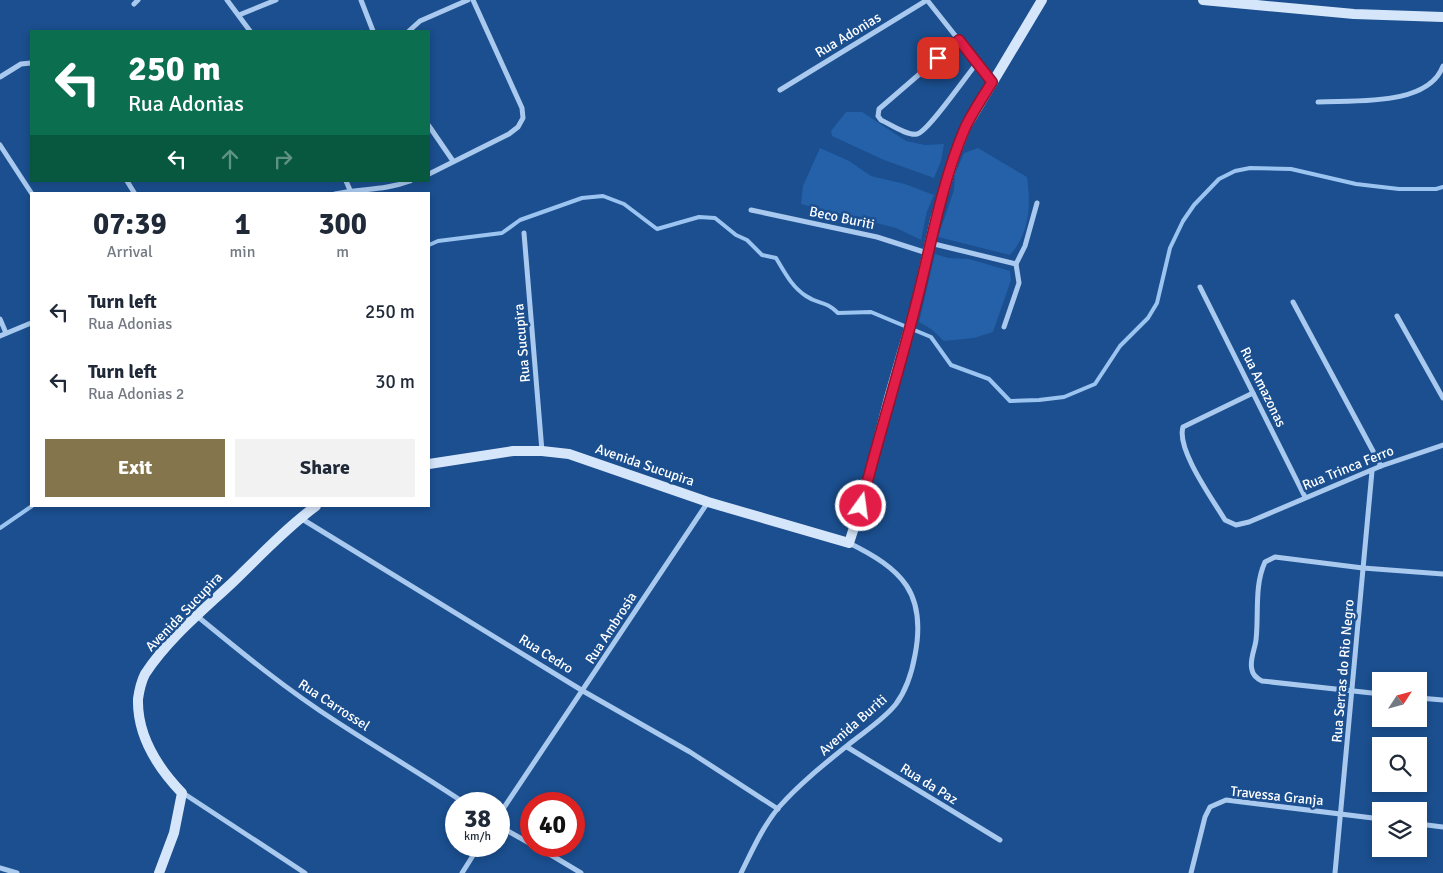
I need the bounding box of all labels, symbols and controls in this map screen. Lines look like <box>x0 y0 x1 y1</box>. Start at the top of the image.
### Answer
street label: Rua Adonias <box>812 9 884 61</box>
pin <box>917 37 959 79</box>
icon: arrive <box>924 44 952 72</box>
text: 250 m <box>128 47 221 90</box>
icon: left <box>45 50 110 115</box>
text: Rua Adonias <box>128 90 244 117</box>
icon: left <box>163 145 191 173</box>
icon: ahead <box>216 145 244 173</box>
icon: right <box>269 145 297 173</box>
street label: Beco Buriti <box>808 203 876 233</box>
text: 07:39 <box>93 206 167 243</box>
text: 1 <box>234 206 251 243</box>
text: 300 <box>318 206 367 243</box>
text: Arrival <box>107 242 153 262</box>
text: min <box>230 242 255 262</box>
text: m <box>336 242 349 262</box>
text: Turn left <box>88 290 157 314</box>
icon: left <box>45 298 73 326</box>
text: 250 m <box>365 300 415 324</box>
street label: Rua Sucupira <box>510 303 534 383</box>
text: Rua Adonias <box>88 314 172 334</box>
street label: Rua Amazonas <box>1236 344 1290 430</box>
text: Turn left <box>88 360 157 384</box>
icon: left <box>45 368 73 396</box>
text: 30 m <box>375 370 415 394</box>
text: Rua Adonias 2 <box>88 384 184 404</box>
button: Exit <box>45 439 225 497</box>
button: Share <box>235 439 415 497</box>
street label: Avenida Sucupira <box>593 440 697 490</box>
street label: Rua Trinca Ferro <box>1300 442 1396 494</box>
position arrow <box>834 479 886 531</box>
street label: Avenida Sucupira <box>142 569 226 655</box>
street label: Rua Ambrosia <box>581 589 641 667</box>
street label: Rua Serras do Rio Negro <box>1328 599 1358 743</box>
street label: Rua Cedro <box>516 631 576 677</box>
north arrow <box>1372 672 1428 728</box>
map controls <box>1372 672 1427 857</box>
street label: Rua Carrossel <box>295 676 373 734</box>
street label: Avenida Buriti <box>815 691 891 759</box>
button: search <box>1372 737 1427 792</box>
street label: Rua da Paz <box>897 760 961 808</box>
street label: Travessa Granja <box>1230 783 1324 809</box>
speed limit sign: 40 <box>520 792 585 857</box>
button: layers <box>1372 802 1427 857</box>
text: 38 <box>464 803 491 834</box>
text: km/h <box>464 829 491 844</box>

